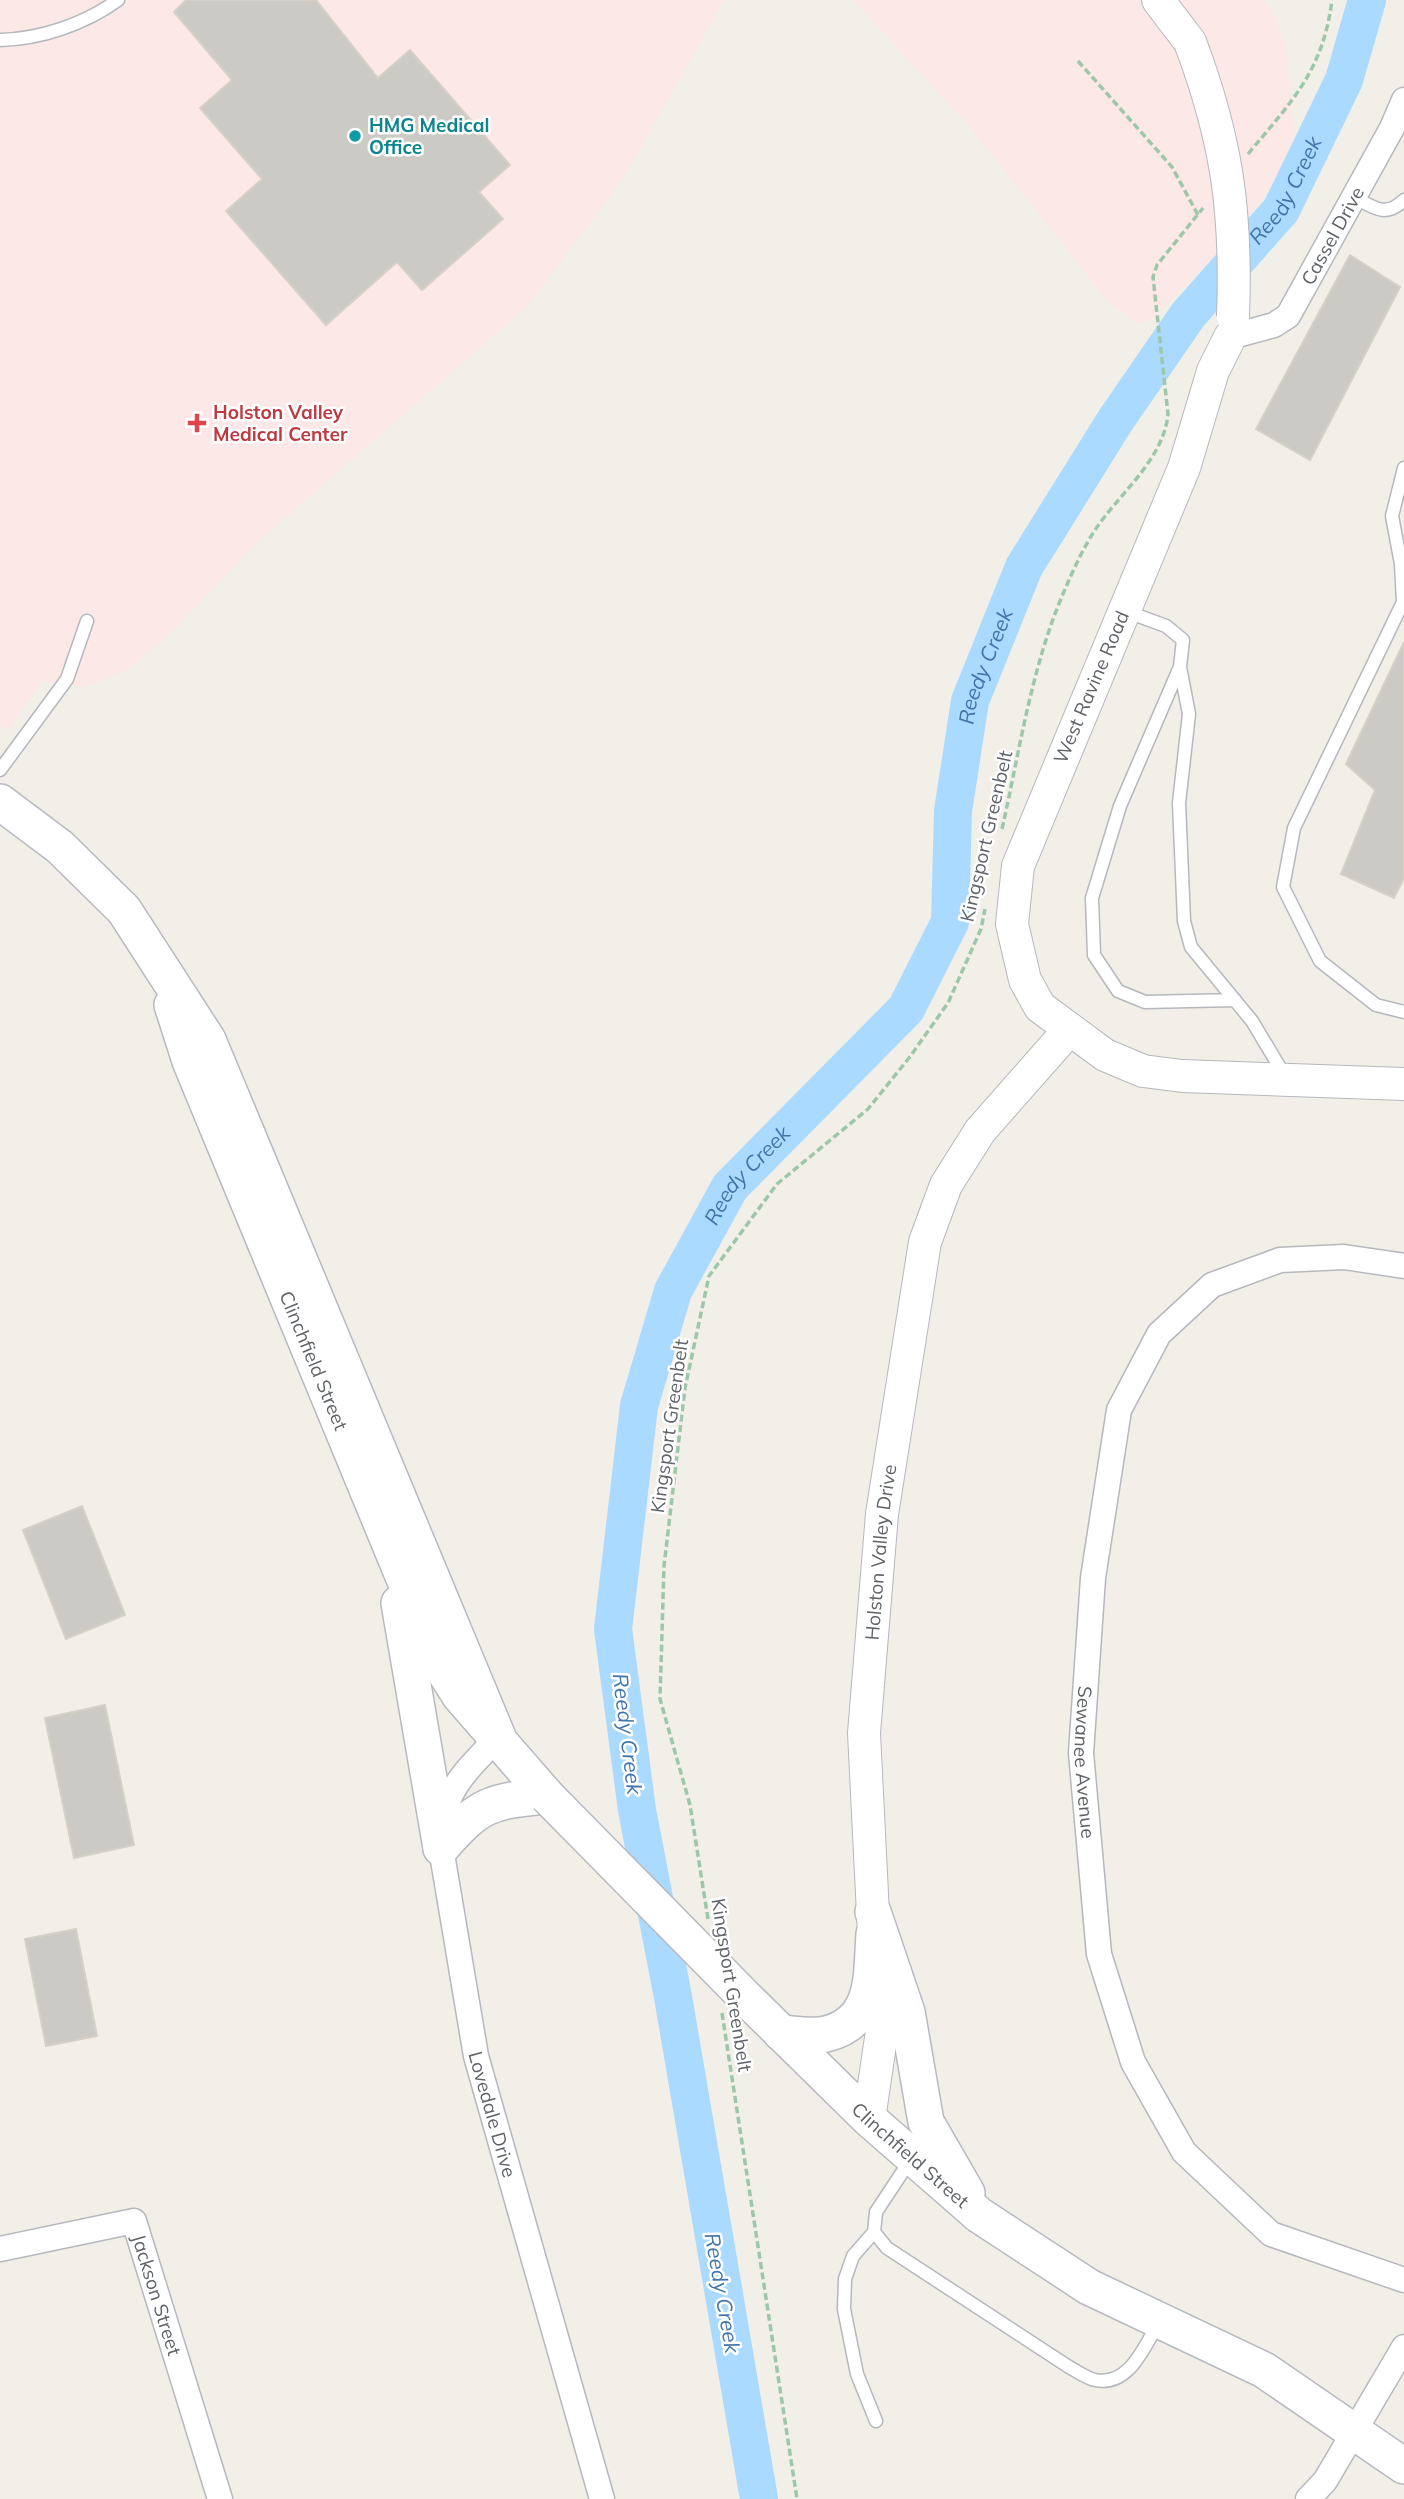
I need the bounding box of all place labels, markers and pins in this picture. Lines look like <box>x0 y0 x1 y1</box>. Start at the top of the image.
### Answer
place label: HMG Medical Office <box>369 113 489 159</box>
marker: HMG Medical Office <box>347 128 363 144</box>
place label: Holston Valley Medical Center <box>213 400 348 446</box>
marker: Holston Valley Medical Center <box>187 413 207 433</box>

